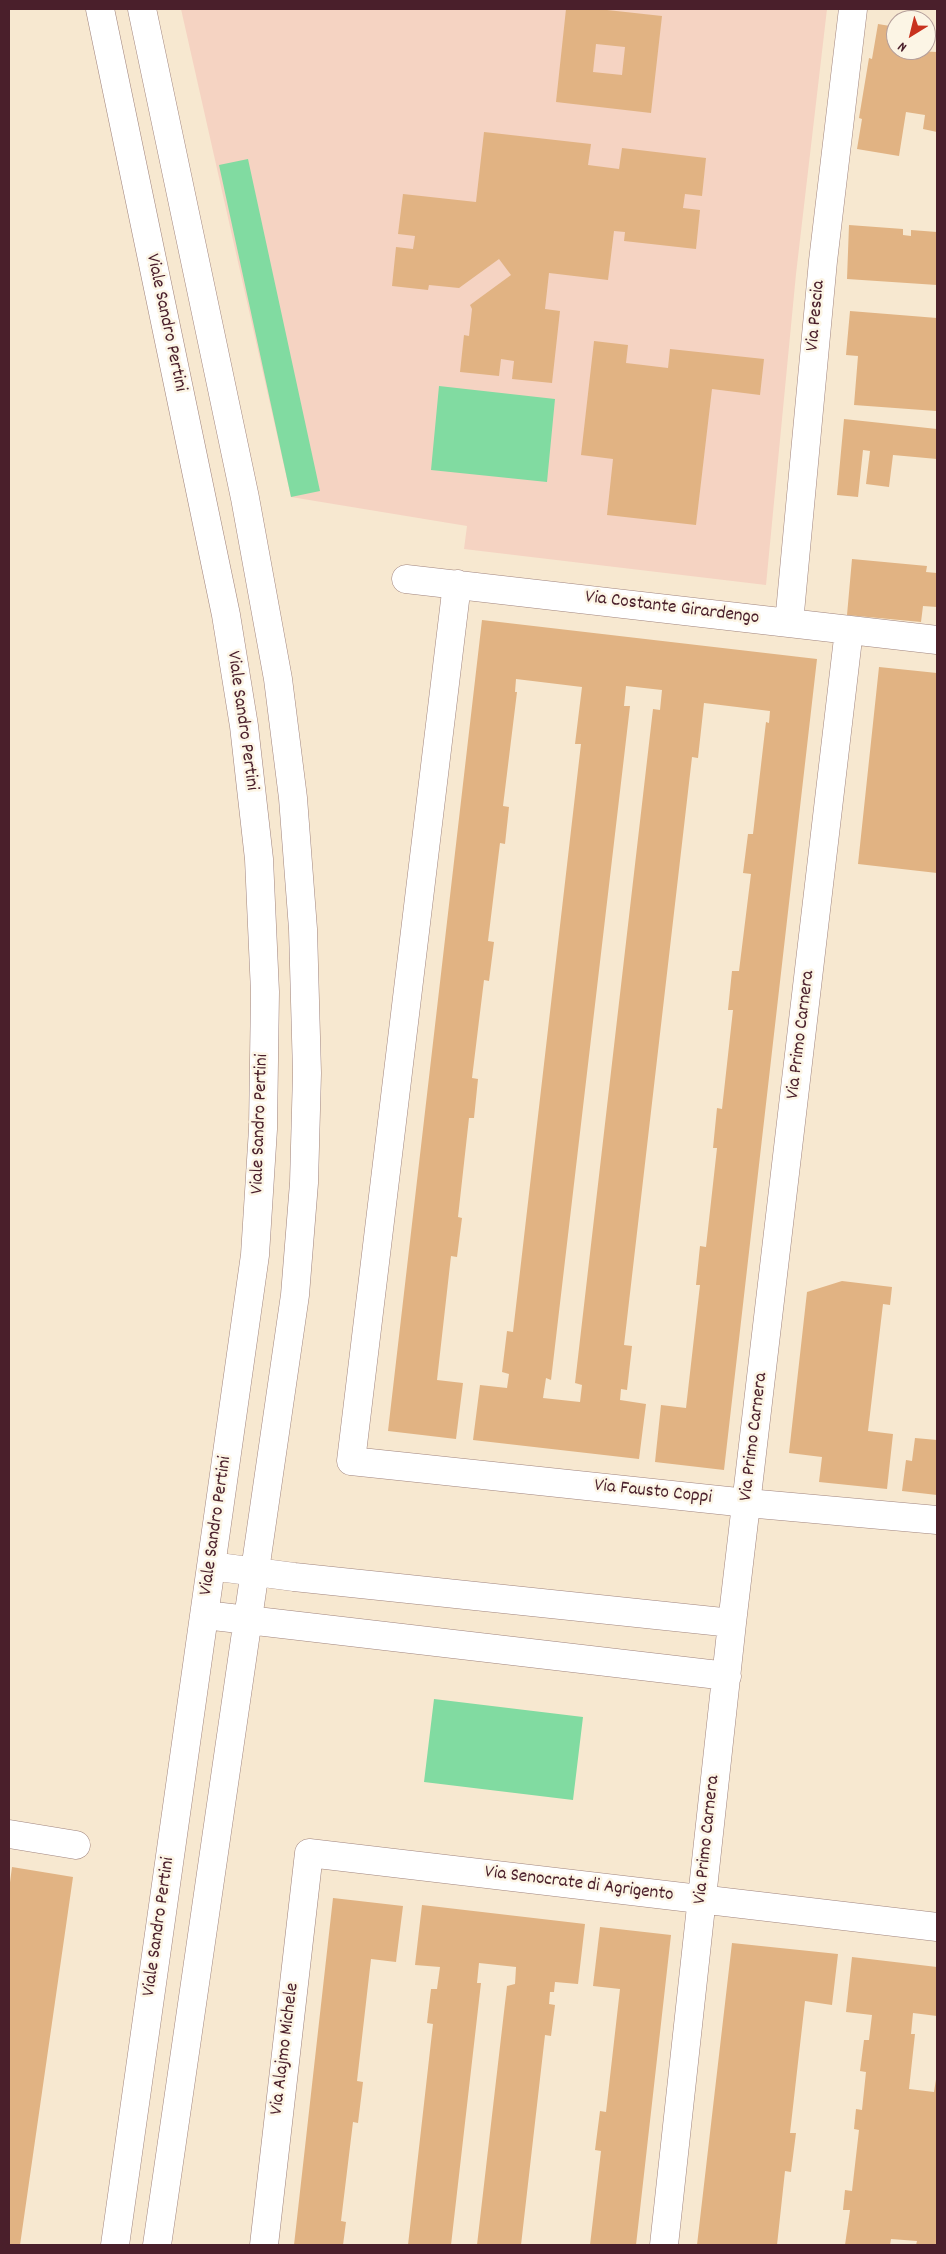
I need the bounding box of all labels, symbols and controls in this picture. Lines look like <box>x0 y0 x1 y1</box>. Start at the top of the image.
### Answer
north arrow <box>886 10 936 60</box>
text: N <box>894 36 911 56</box>
street label: Viale Sandro Pertini <box>139 252 191 394</box>
street label: Via Pescia <box>803 280 831 352</box>
street label: Via Costante Girardengo <box>584 587 760 631</box>
street label: Viale Sandro Pertini <box>220 650 262 792</box>
street label: Via Primo Carnera <box>783 969 821 1101</box>
street label: Viale Sandro Pertini <box>247 1053 275 1195</box>
street label: Via Primo Carnera <box>736 1371 774 1503</box>
street label: Viale Sandro Pertini <box>196 1455 238 1597</box>
street label: Via Fausto Coppi <box>593 1475 713 1511</box>
street label: Via Primo Carnera <box>690 1774 726 1906</box>
street label: Viale Sandro Pertini <box>139 1856 181 1998</box>
street label: Via Senocrate di Agrigento <box>483 1862 675 1908</box>
street label: Via Alajmo Michele <box>267 1982 305 2116</box>

